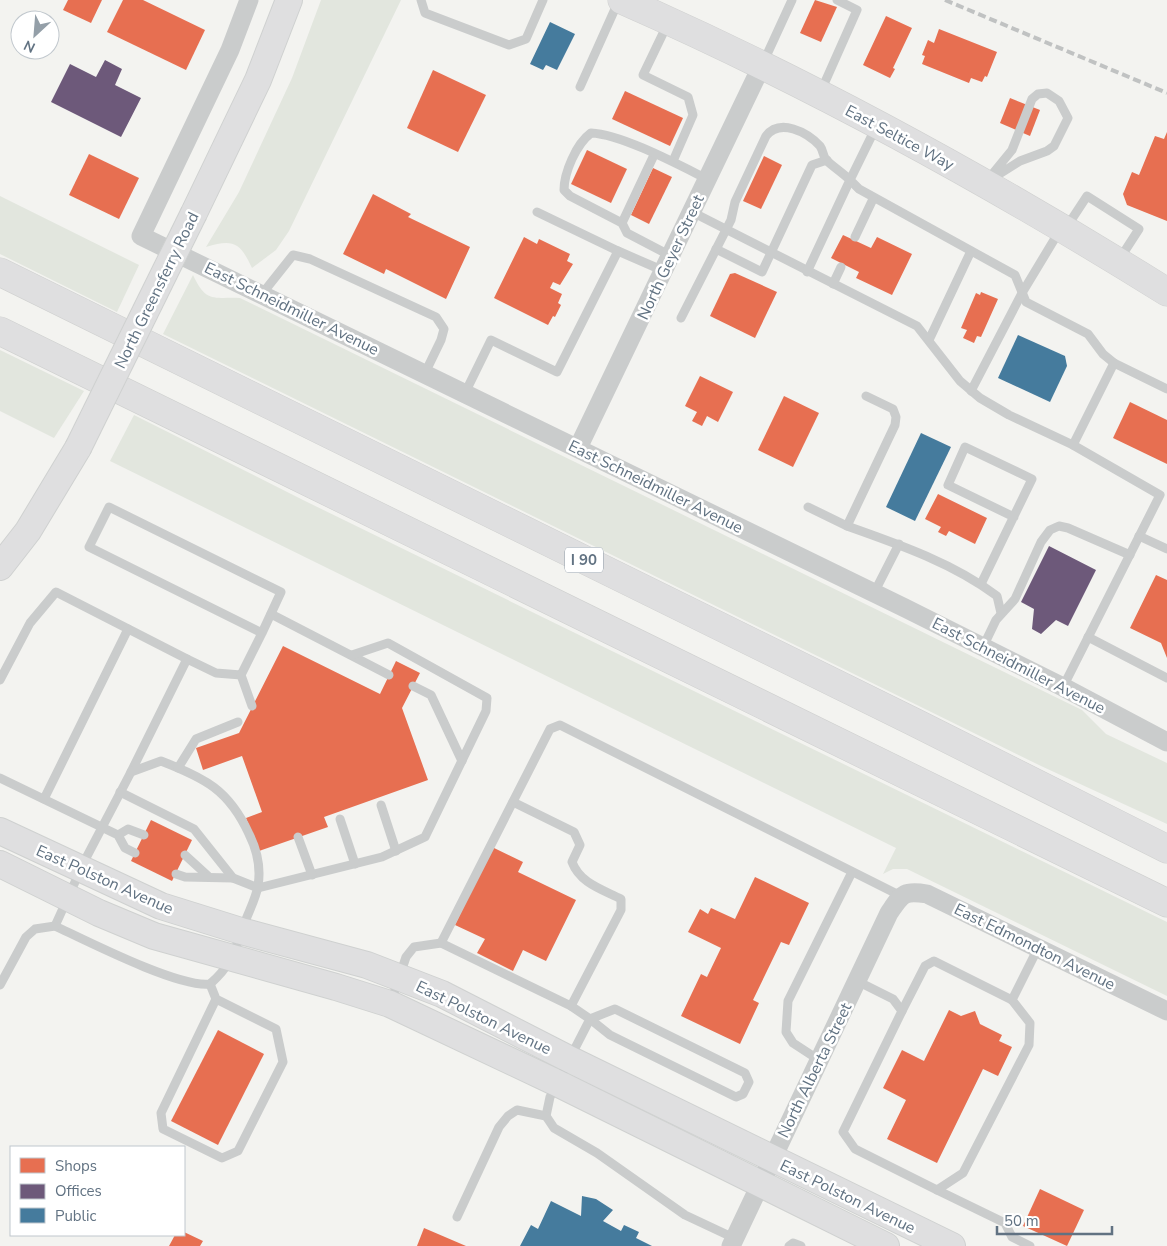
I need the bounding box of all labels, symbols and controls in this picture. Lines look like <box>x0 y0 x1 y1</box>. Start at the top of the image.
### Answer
north arrow <box>10 10 60 60</box>
text: N <box>21 35 38 57</box>
street label: East Seltice Way <box>841 100 959 176</box>
street label: North Geyer Street <box>632 191 710 324</box>
street label: North Greensferry Road <box>109 208 204 372</box>
street label: East Schneidmiller Avenue <box>201 257 382 361</box>
street label: East Schneidmiller Avenue <box>565 435 746 539</box>
road number: I 90 <box>565 548 603 572</box>
street label: East Schneidmiller Avenue <box>928 613 1109 719</box>
street label: East Polston Avenue <box>33 840 177 920</box>
street label: East Edmondton Avenue <box>950 898 1119 996</box>
street label: East Polston Avenue <box>412 976 555 1060</box>
street label: North Alberta Street <box>773 999 857 1142</box>
legend <box>10 1146 185 1236</box>
street label: East Polston Avenue <box>776 1155 919 1239</box>
text: Shops <box>55 1156 97 1176</box>
text: Offices <box>55 1181 102 1201</box>
scale bar <box>997 1204 1112 1236</box>
text: Public <box>55 1206 96 1226</box>
text: 50 m <box>1004 1211 1039 1231</box>

